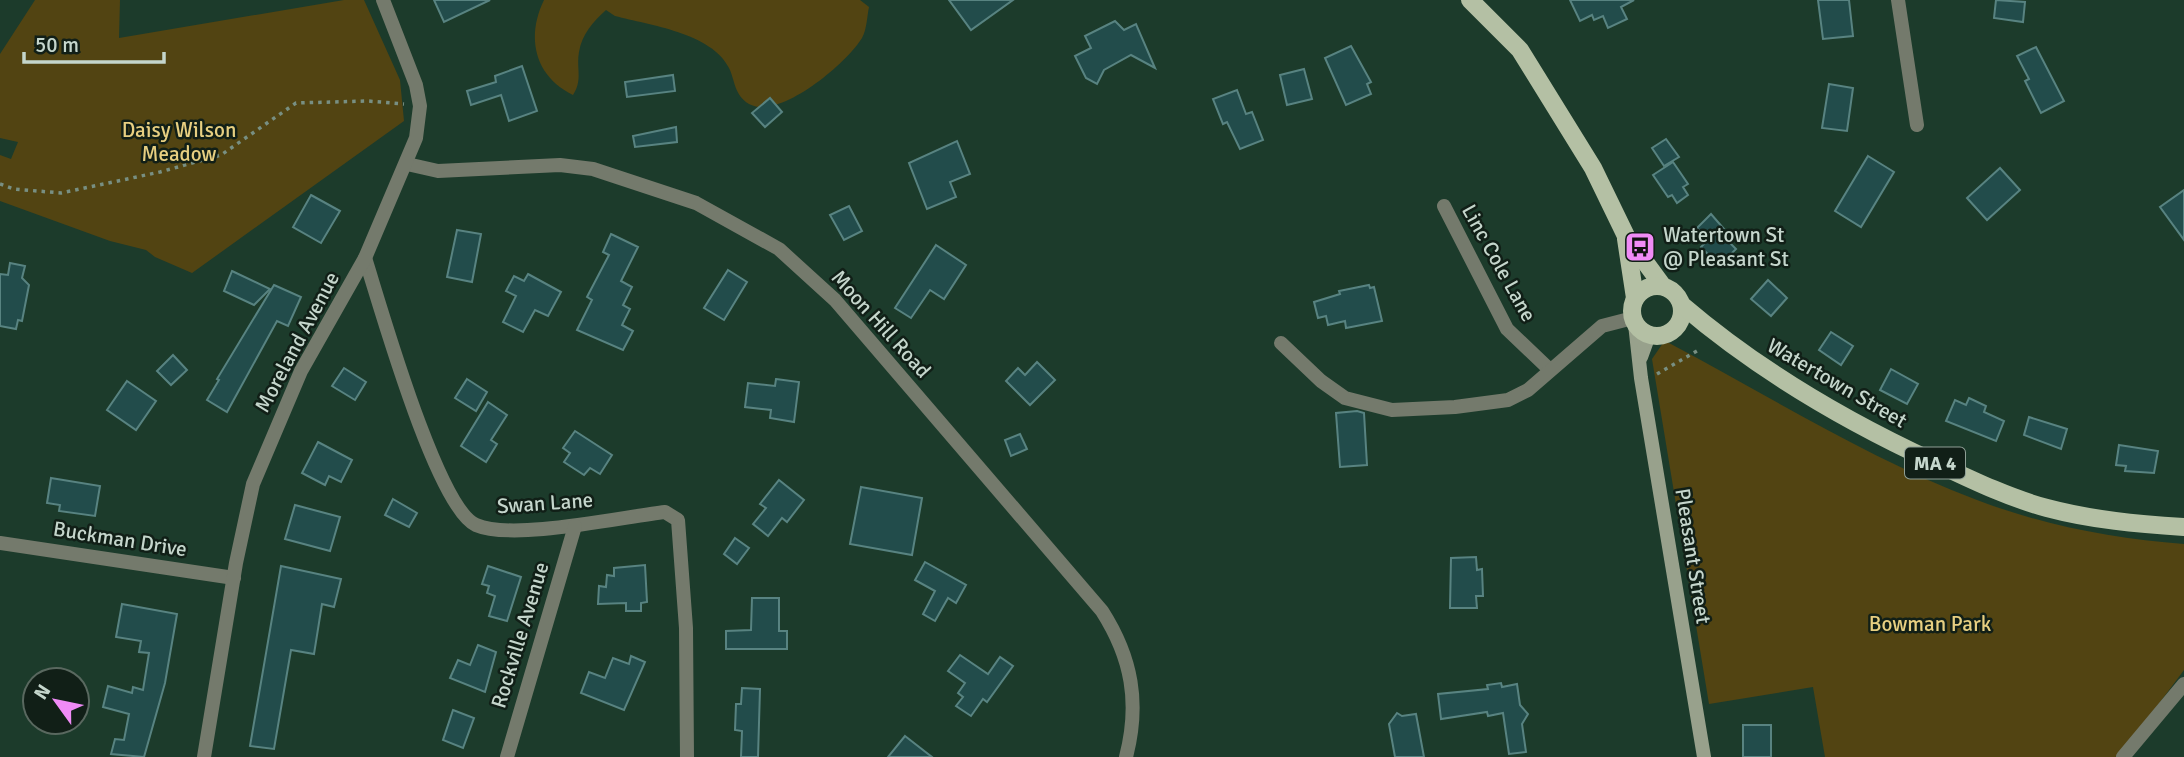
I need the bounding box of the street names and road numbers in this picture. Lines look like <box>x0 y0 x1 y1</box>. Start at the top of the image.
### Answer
street label: Linc Cole Lane <box>1456 200 1542 326</box>
street label: Moon Hill Road <box>826 265 936 383</box>
street label: Moreland Avenue <box>249 267 345 417</box>
street label: Watertown Street <box>1762 332 1912 434</box>
road number: MA 4 <box>1905 447 1965 478</box>
street label: Pleasant Street <box>1669 486 1717 626</box>
street label: Swan Lane <box>496 487 594 519</box>
street label: Buckman Drive <box>51 516 189 562</box>
street label: Rockville Avenue <box>485 559 555 711</box>

